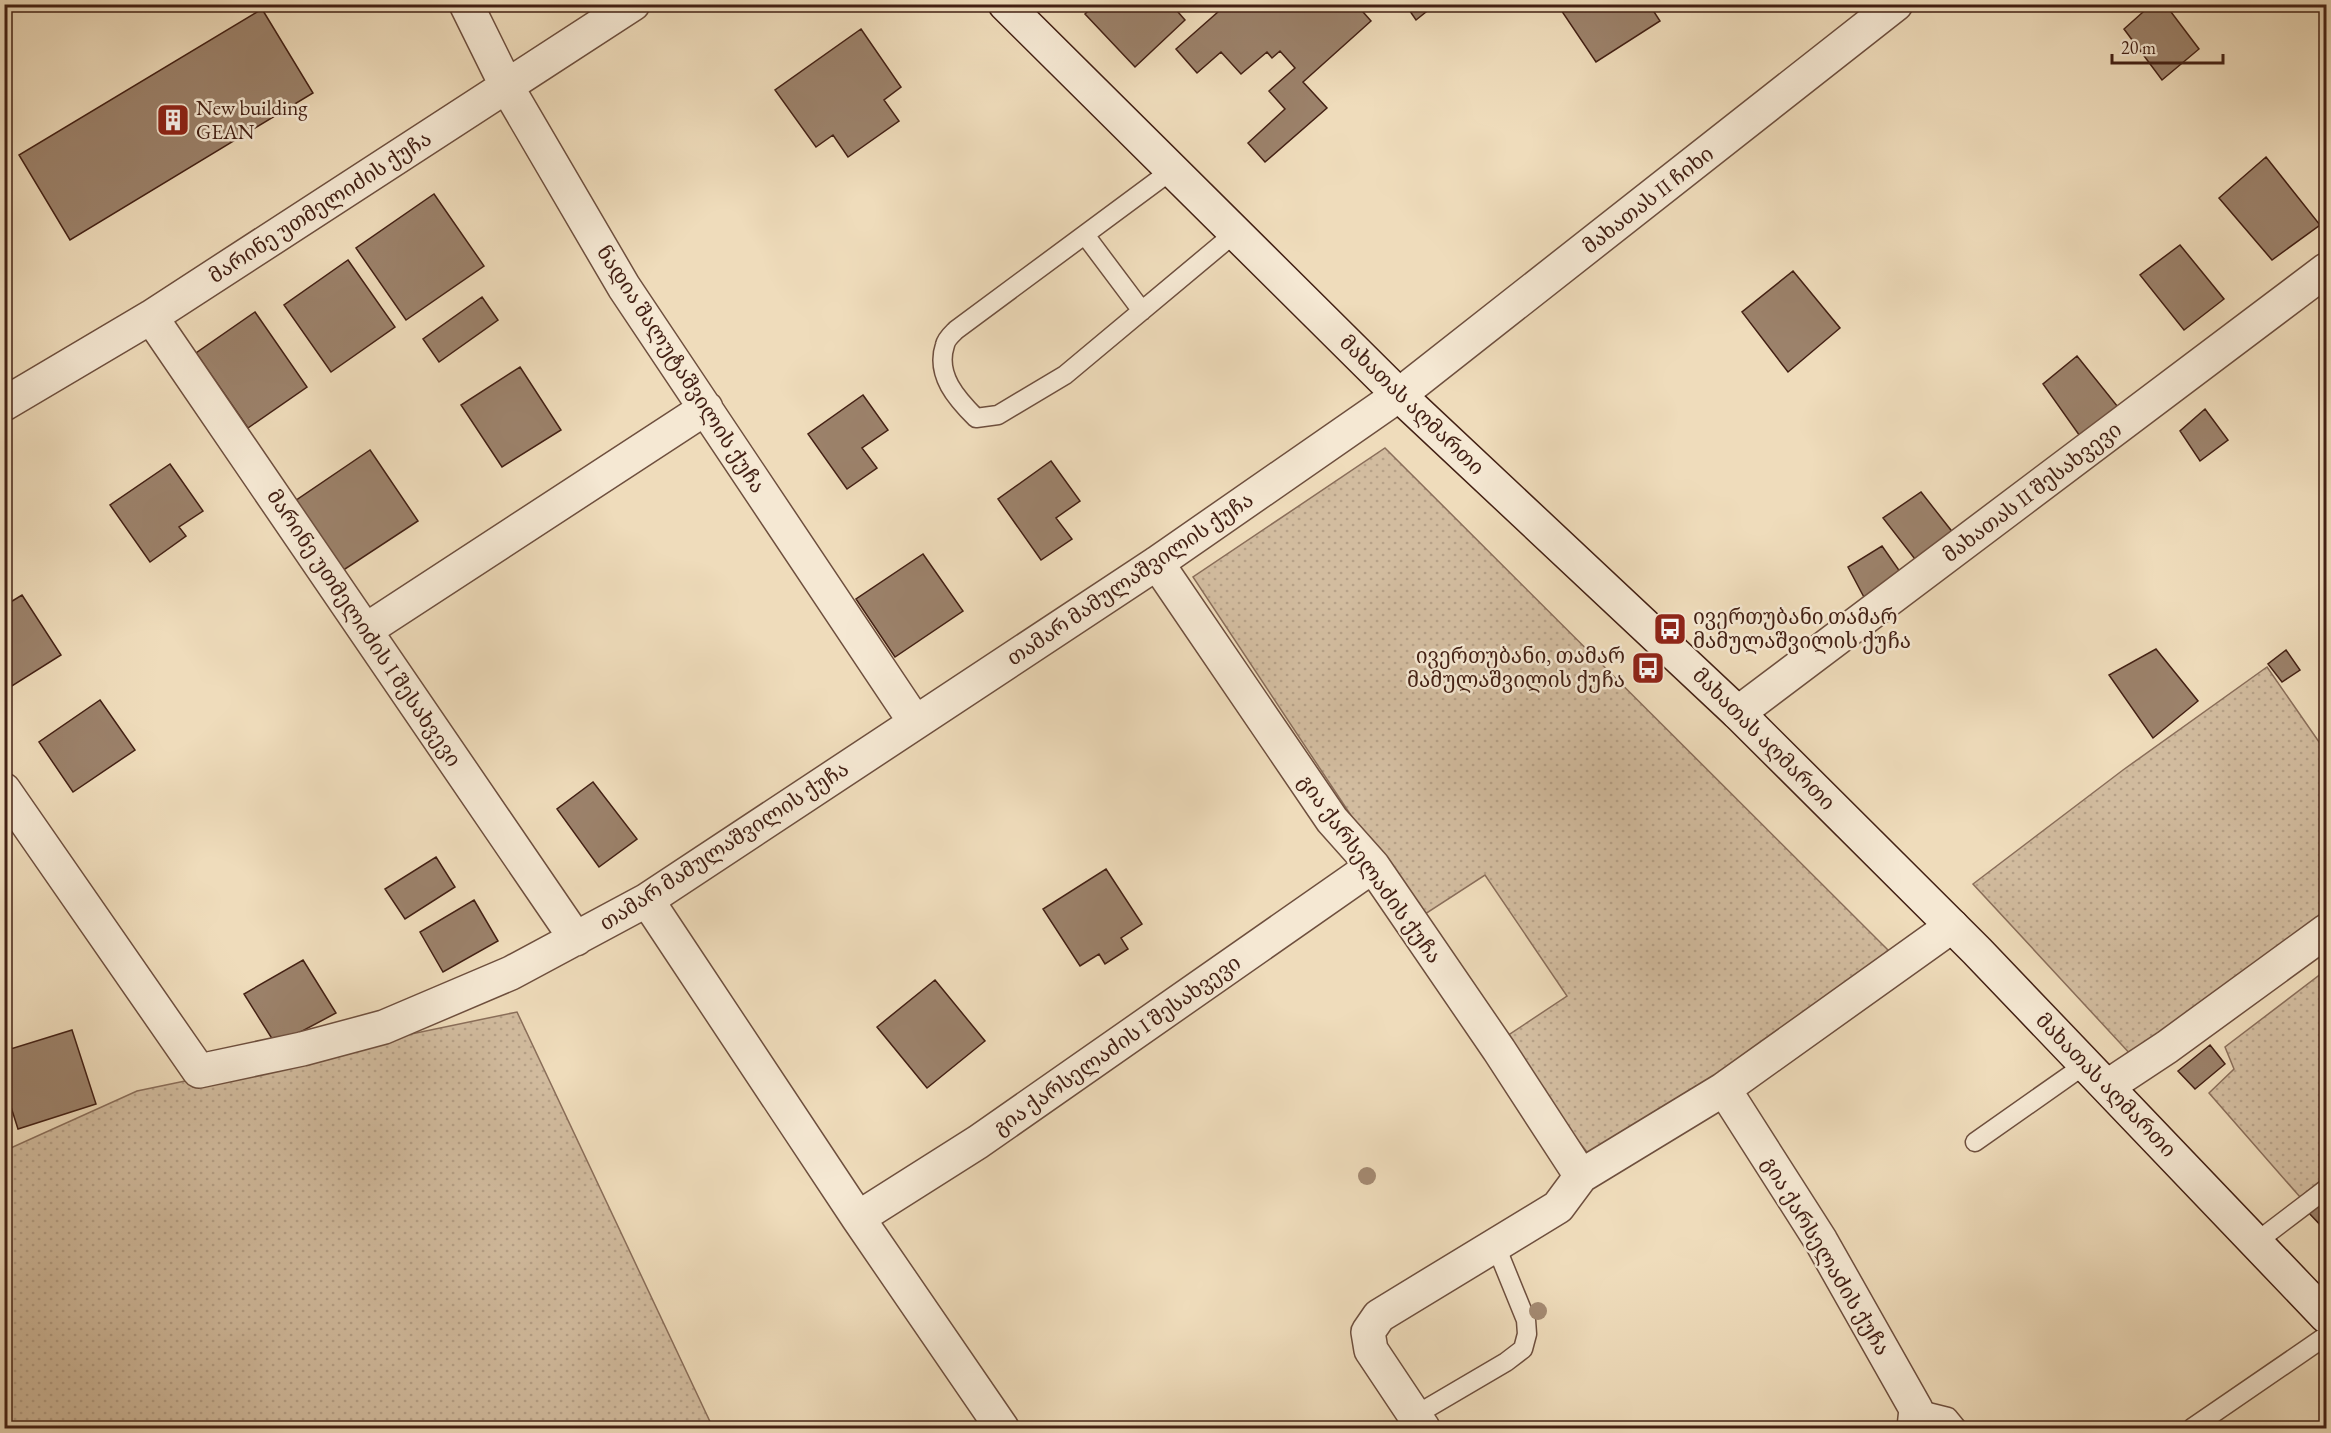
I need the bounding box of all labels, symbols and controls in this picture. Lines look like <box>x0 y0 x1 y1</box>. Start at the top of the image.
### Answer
scale bar <box>2112 27 2223 65</box>
text: 20 m <box>2121 36 2156 59</box>
place label: New building GEAN <box>196 94 308 145</box>
building icon: New building GEAN <box>155 102 191 138</box>
street label: მარინე უთმელიძის ქუჩა <box>203 124 436 289</box>
street label: მახათას II ჩიხი <box>1577 140 1719 259</box>
street label: ნადია შალუტაშვილის ქუჩა <box>591 240 772 498</box>
street label: მახათას აღმართი <box>1334 329 1490 481</box>
street label: მახათას II შესახვევი <box>1937 415 2127 568</box>
street label: მარინე უთმელიძის I შესახვევი <box>261 484 468 772</box>
street label: თამარ მამულაშვილის ქუჩა <box>1001 486 1258 671</box>
place label: ივერთუბანი თამარ მამულაშვილის ქუჩა <box>1693 603 1911 654</box>
bus stop icon: ივერთუბანი თამარ მამულაშვილის ქუჩა <box>1652 611 1688 647</box>
place label: ივერთუბანი, თამარ მამულაშვილის ქუჩა <box>1407 642 1625 693</box>
bus stop icon: ივერთუბანი, თამარ მამულაშვილის ქუჩა <box>1630 650 1666 686</box>
street label: მახათას აღმართი <box>1687 662 1841 816</box>
street label: თამარ მამულაშვილის ქუჩა <box>594 755 853 936</box>
street label: გია ქარსელაძის ქუჩა <box>1293 769 1448 968</box>
street label: გია ქარსელაძის I შესახვევი <box>988 949 1246 1141</box>
street label: მახათას აღმართი <box>2030 1007 2182 1163</box>
street label: გია ქარსელაძის ქუჩა <box>1756 1151 1896 1360</box>

